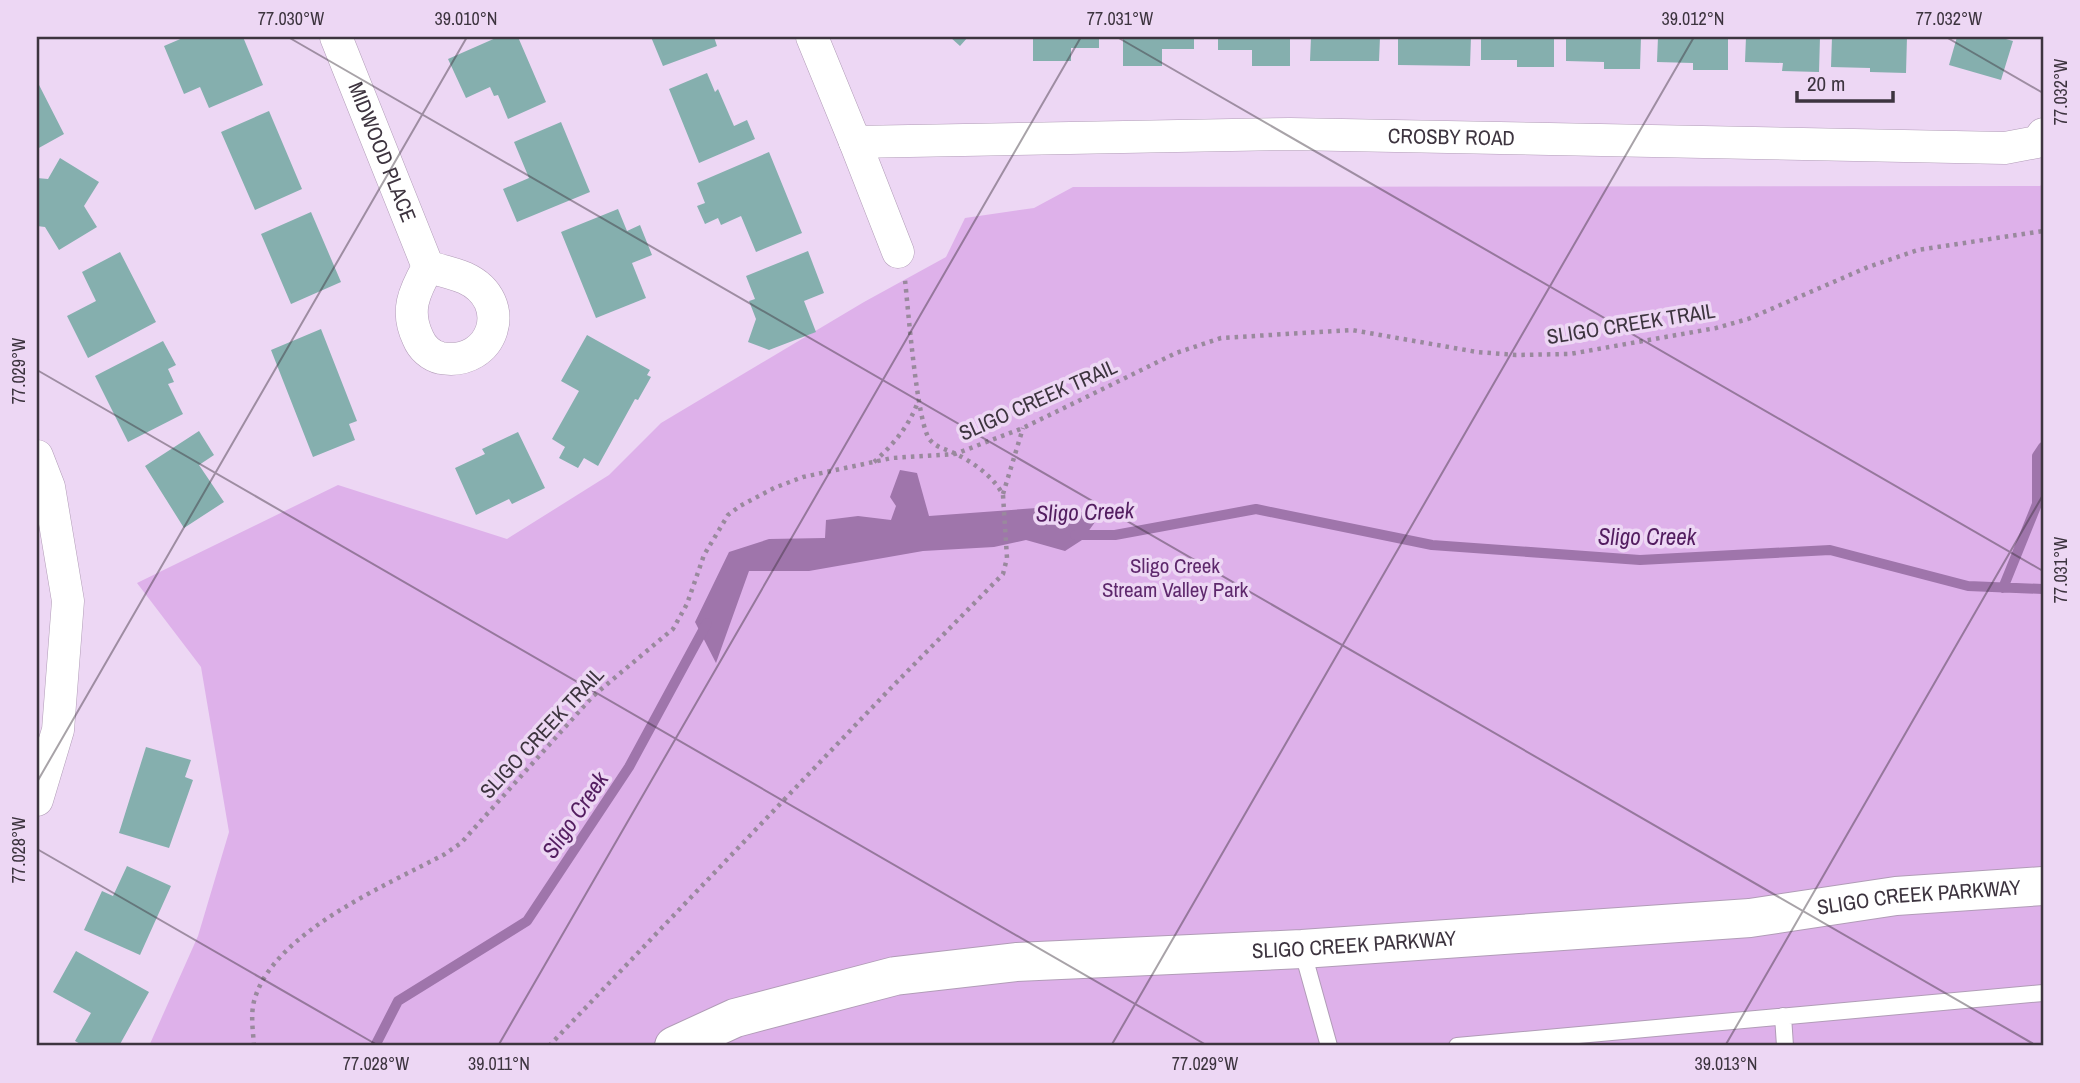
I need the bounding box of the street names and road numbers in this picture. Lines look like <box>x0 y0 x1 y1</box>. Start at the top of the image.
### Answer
street label: MIDWOOD PLACE <box>341 78 424 226</box>
street label: CROSBY ROAD <box>1388 121 1515 152</box>
street label: SLIGO CREEK TRAIL <box>1545 296 1718 351</box>
street label: SLIGO CREEK TRAIL <box>954 352 1122 447</box>
street label: SLIGO CREEK TRAIL <box>473 660 611 805</box>
street label: SLIGO CREEK PARKWAY <box>1815 873 2022 922</box>
street label: SLIGO CREEK PARKWAY <box>1251 923 1458 965</box>

